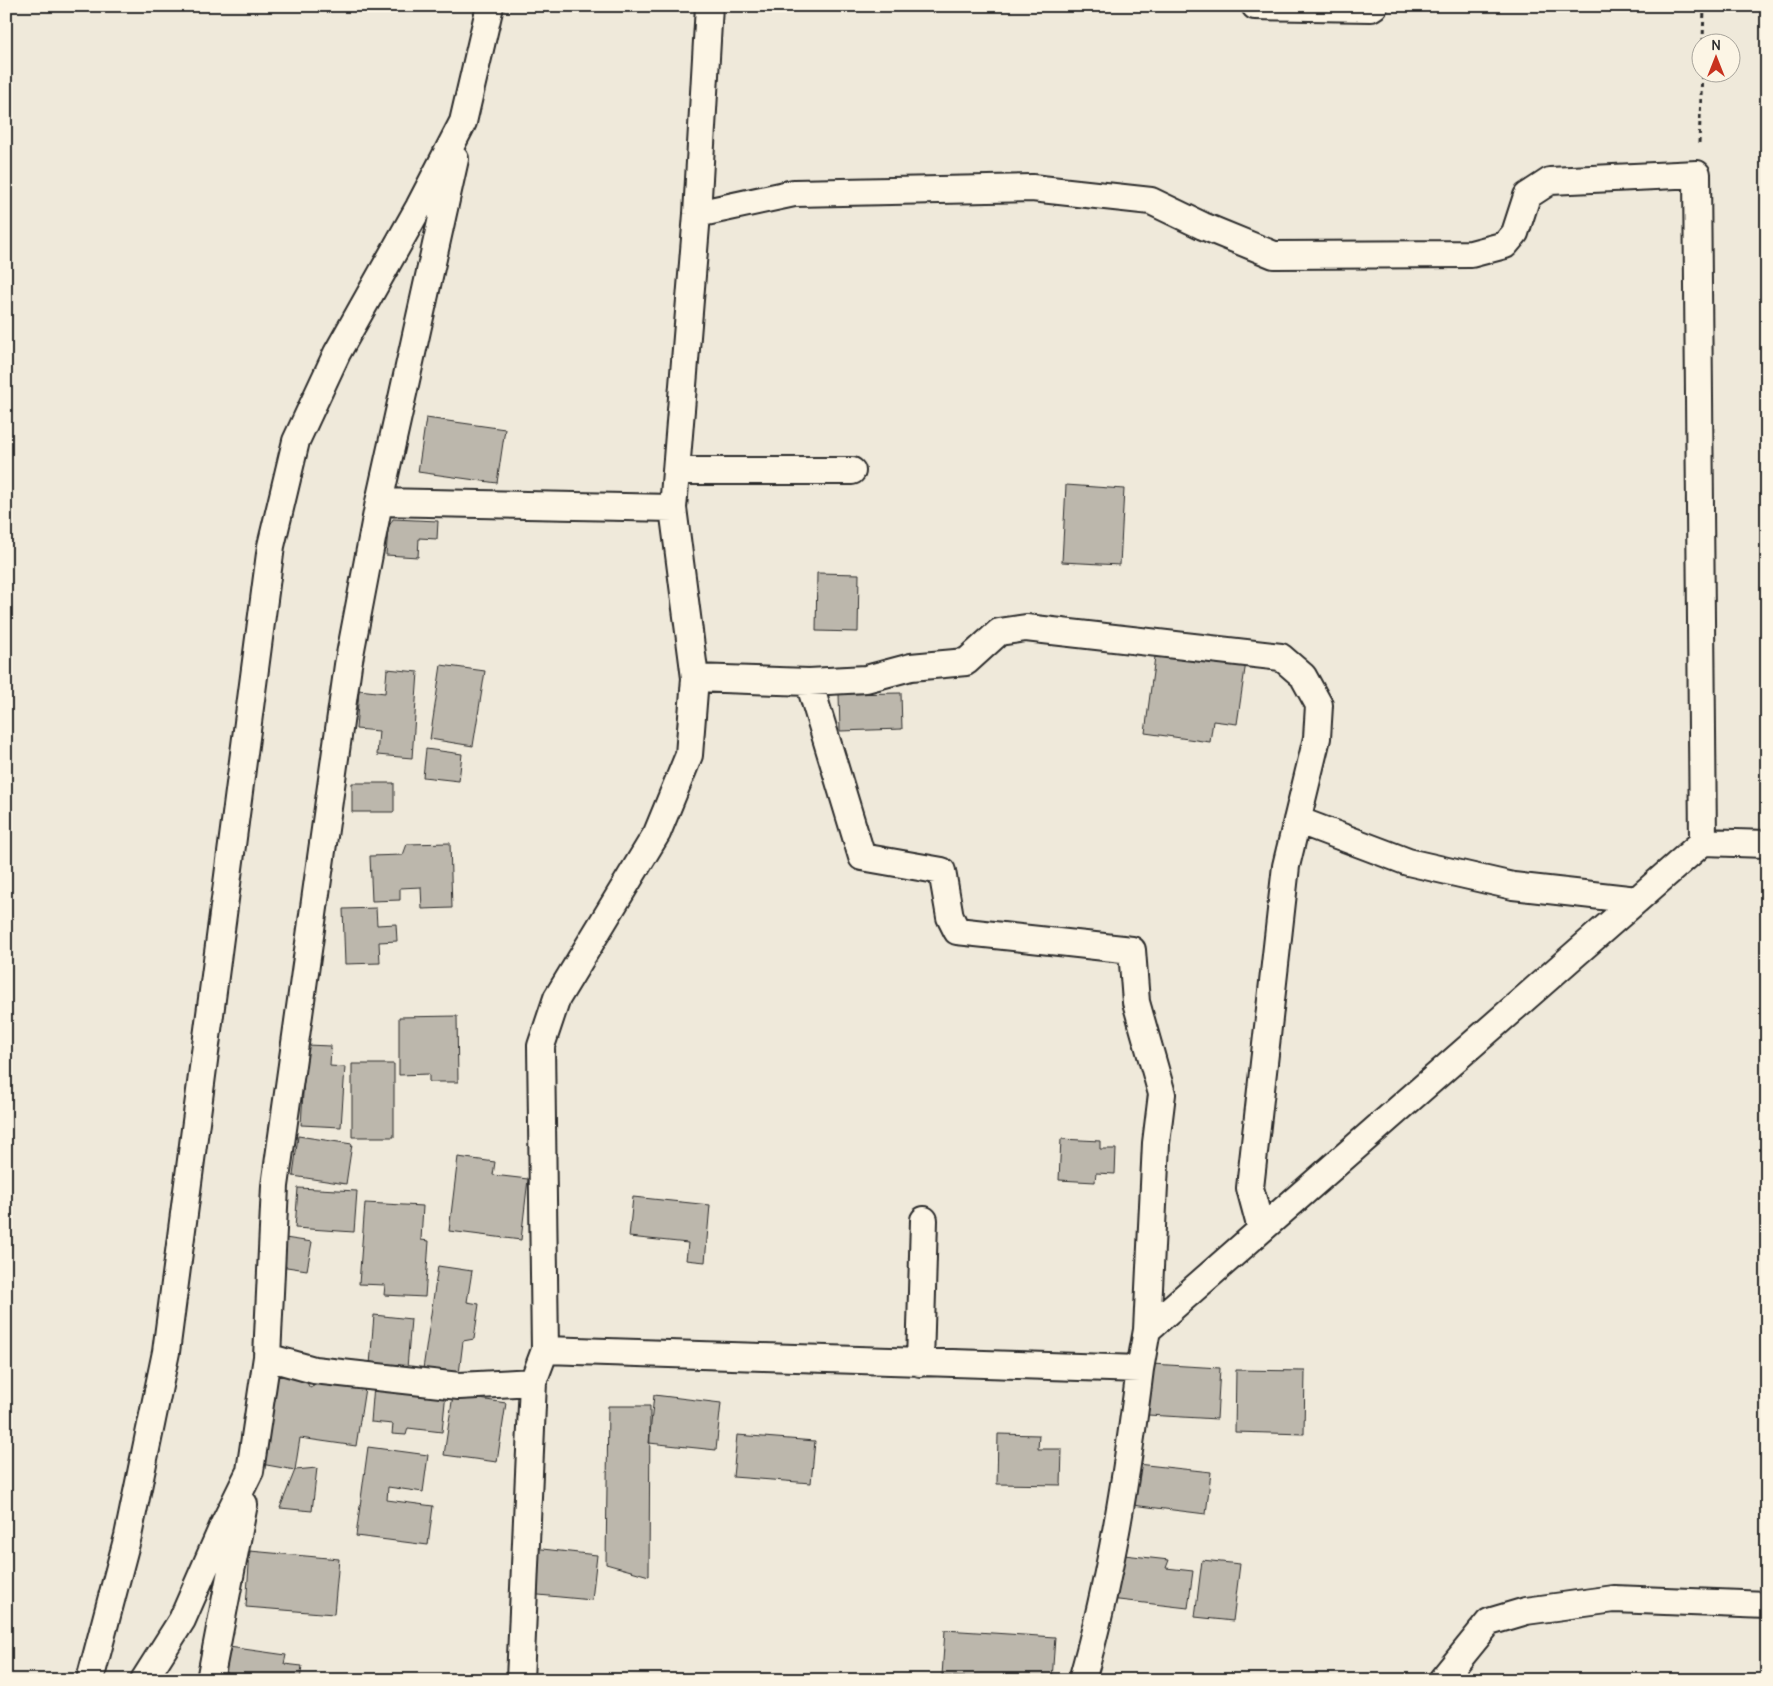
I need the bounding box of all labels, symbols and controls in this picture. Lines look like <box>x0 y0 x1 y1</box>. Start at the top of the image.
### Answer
north arrow <box>1690 32 1740 82</box>
text: N <box>1711 36 1721 54</box>

